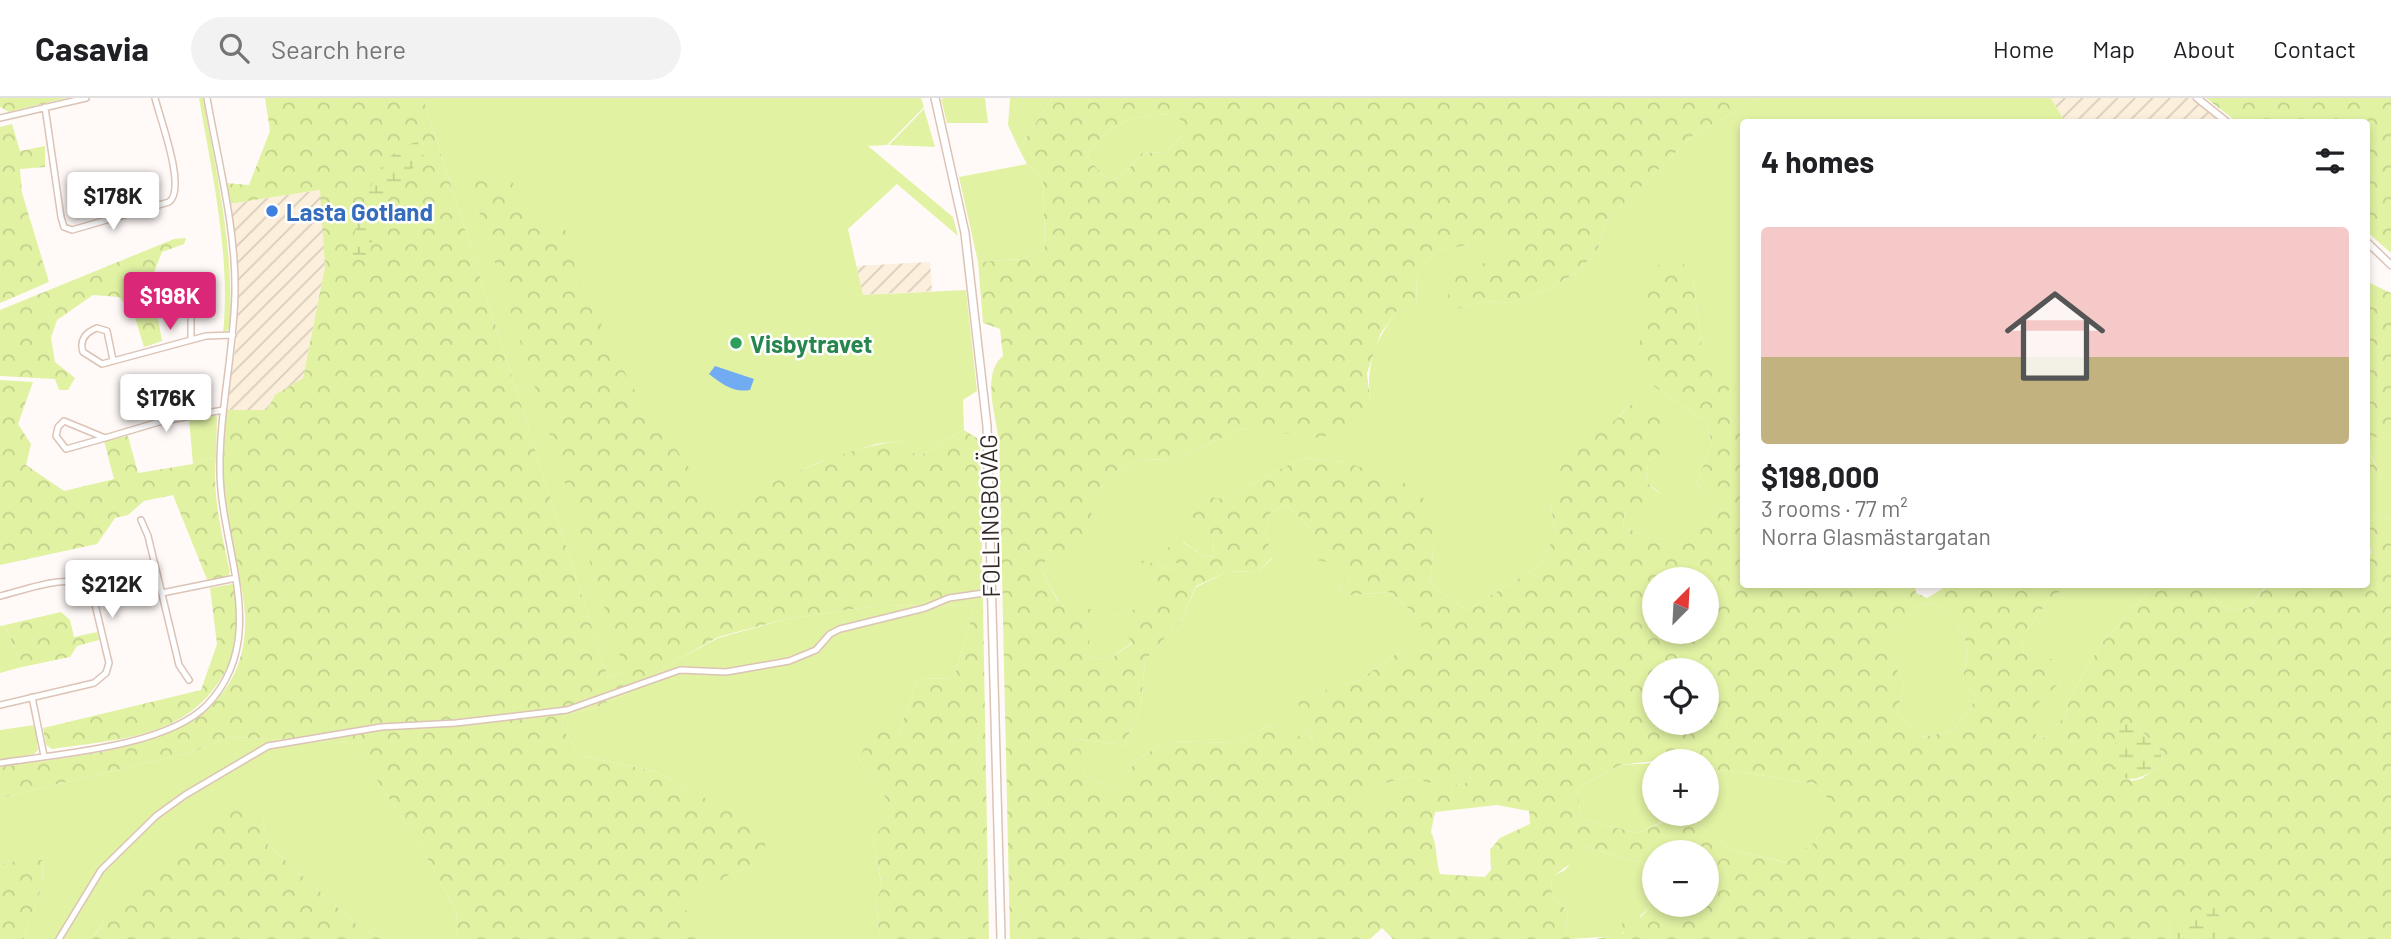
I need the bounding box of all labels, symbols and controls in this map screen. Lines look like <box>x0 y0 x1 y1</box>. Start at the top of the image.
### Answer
search box <box>191 17 681 80</box>
text: Casavia <box>35 28 149 68</box>
icon: search <box>215 29 253 67</box>
text: Search here <box>271 33 406 64</box>
text: Home <box>1993 34 2054 63</box>
text: Map <box>2092 34 2135 63</box>
text: About <box>2173 34 2235 63</box>
text: Contact <box>2273 34 2356 63</box>
icon: filters <box>2311 142 2349 180</box>
text: 4 homes <box>1761 143 1874 179</box>
pin: $178K <box>64 172 162 232</box>
text: $178K <box>83 181 143 209</box>
place label: Lasta Gotland <box>286 197 433 226</box>
marker: Lasta Gotland <box>264 203 280 219</box>
pin: $198K <box>121 272 219 332</box>
icon: home <box>1992 273 2118 399</box>
text: $198K <box>140 281 200 309</box>
place label: Visbytravet <box>750 329 872 358</box>
marker: Visbytravet <box>728 335 744 351</box>
pin: $176K <box>117 374 215 434</box>
text: $176K <box>136 383 196 411</box>
street label: FOLLINGBOVÄG <box>973 434 1005 598</box>
text: $198,000 <box>1761 458 1879 494</box>
text: 3 rooms · 77 m² <box>1761 494 1908 522</box>
text: Norra Glasmästargatan <box>1761 522 1991 550</box>
pin: $212K <box>63 560 161 620</box>
north arrow <box>1642 567 1718 644</box>
map controls <box>1642 567 1719 917</box>
text: $212K <box>81 569 143 597</box>
button: locate <box>1642 658 1719 735</box>
button: + <box>1642 749 1719 826</box>
button: − <box>1642 840 1719 917</box>

